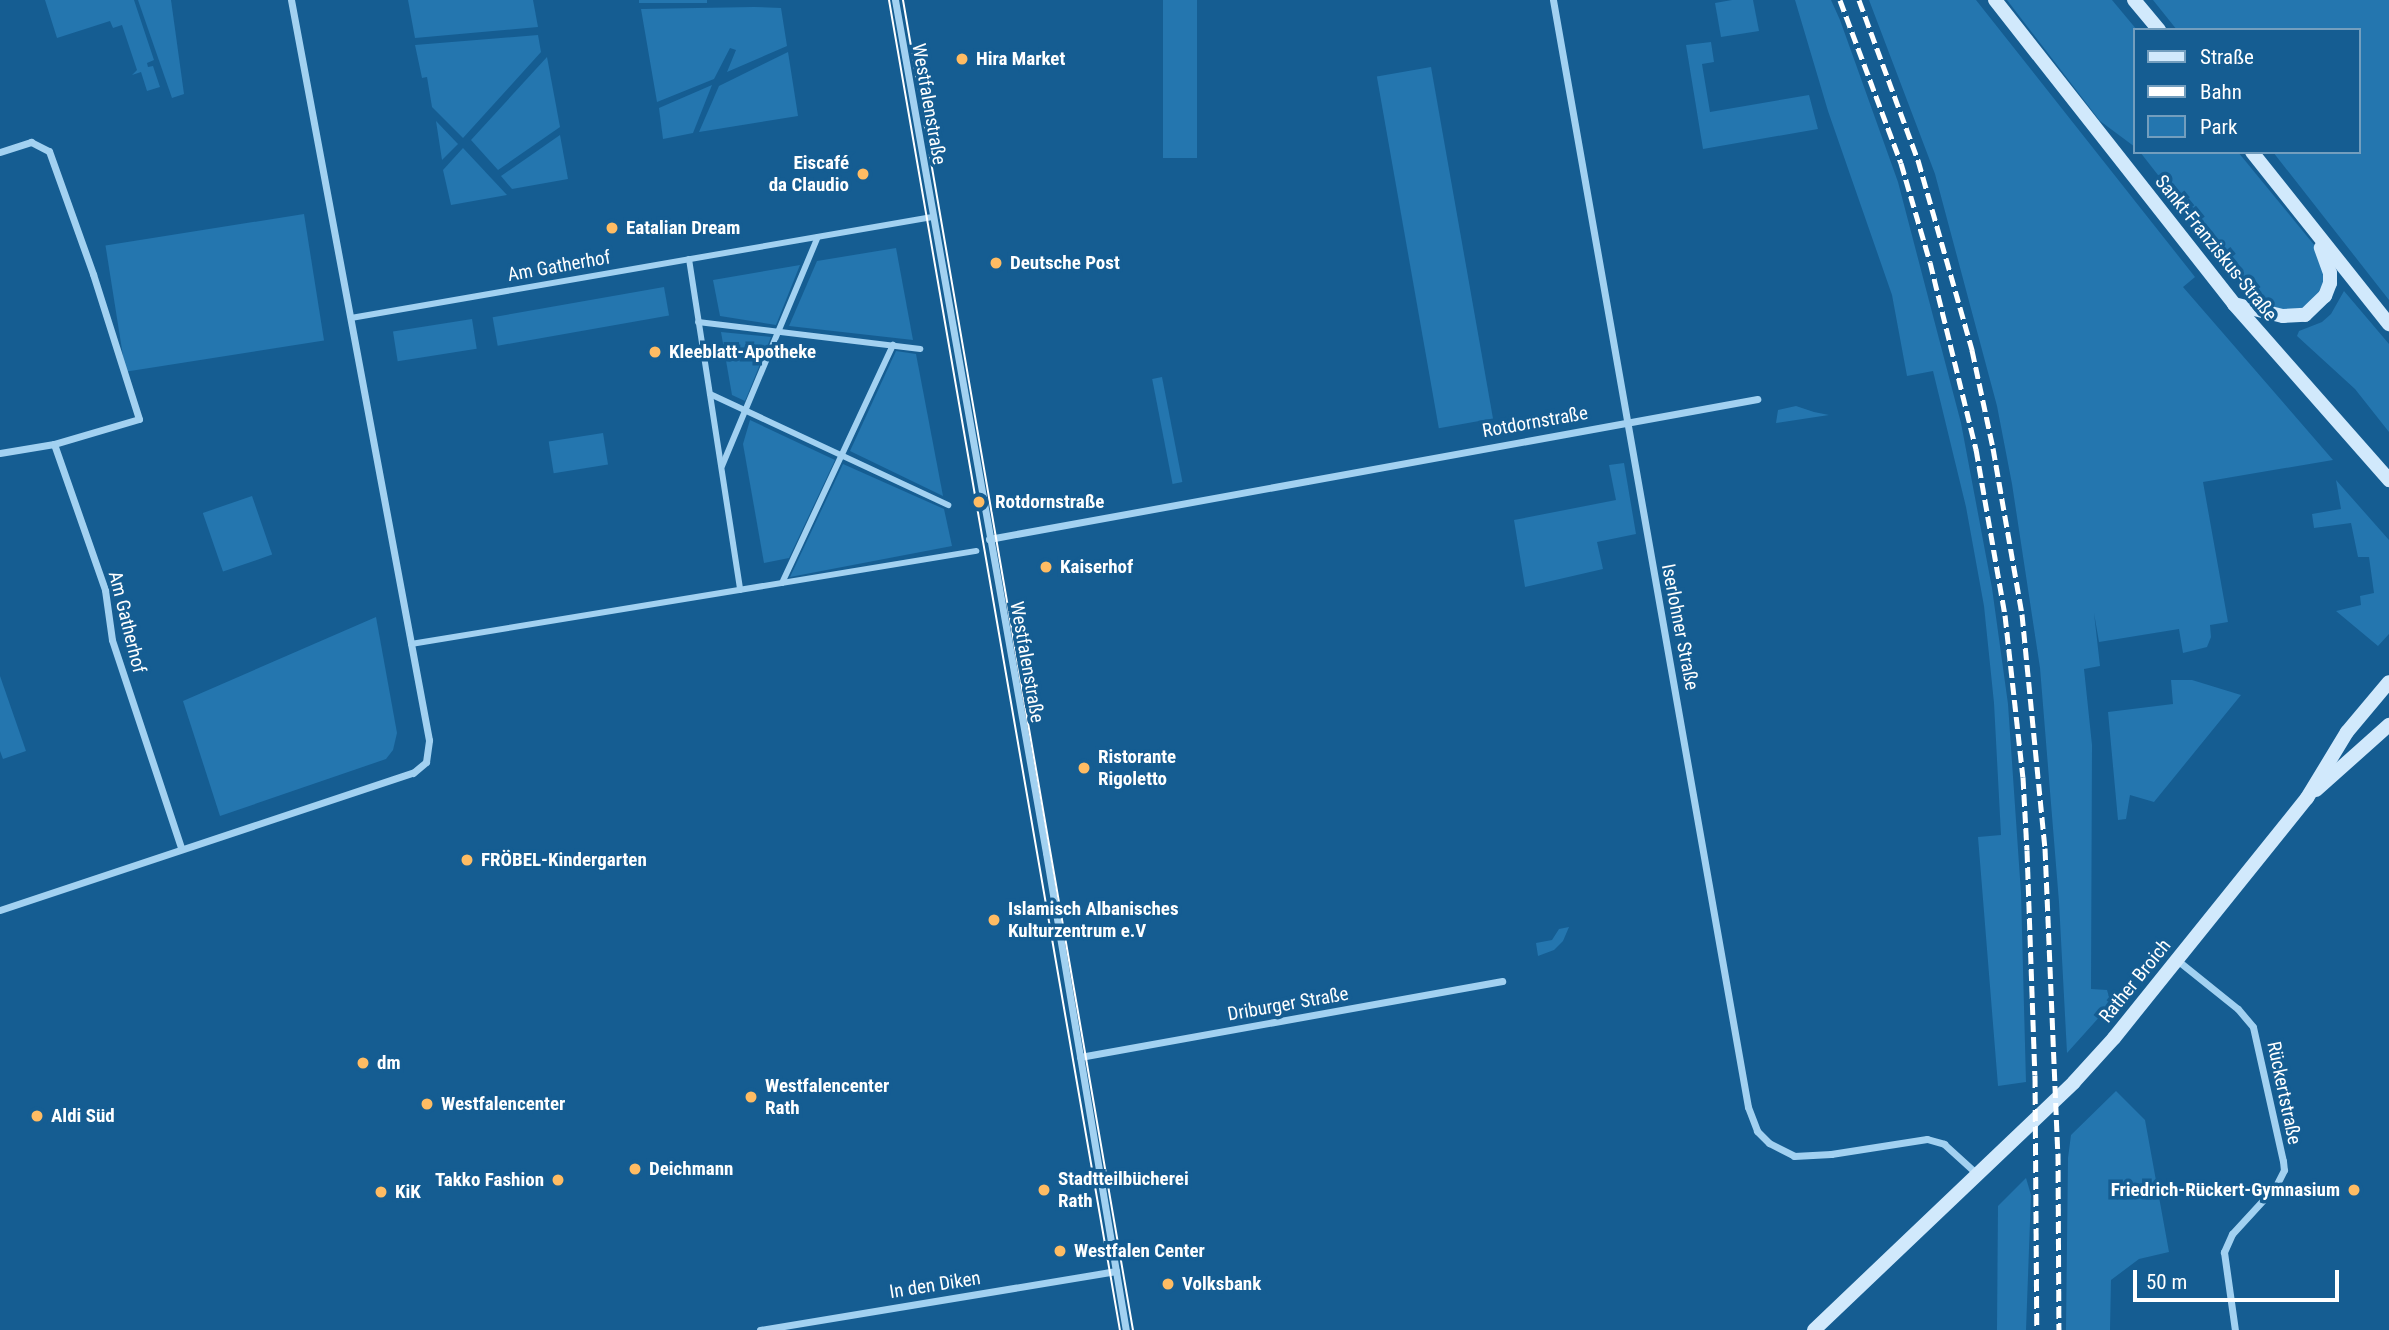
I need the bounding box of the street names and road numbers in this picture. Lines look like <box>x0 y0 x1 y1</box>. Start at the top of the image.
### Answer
street label: Westfalenstraße <box>907 42 951 166</box>
street label: Sankt-Franziskus-Straße <box>2150 171 2282 325</box>
street label: Am Gatherhof <box>506 246 612 286</box>
street label: Rotdornstraße <box>1480 401 1590 443</box>
street label: Iserlohner Straße <box>1657 562 1703 692</box>
street label: Am Gatherhof <box>103 569 151 675</box>
street label: Westfalenstraße <box>1005 600 1049 724</box>
street label: Rather Broich <box>2094 935 2176 1027</box>
street label: Driburger Straße <box>1226 982 1350 1026</box>
street label: Rückertstraße <box>2262 1039 2306 1147</box>
street label: In den Diken <box>888 1267 982 1303</box>

